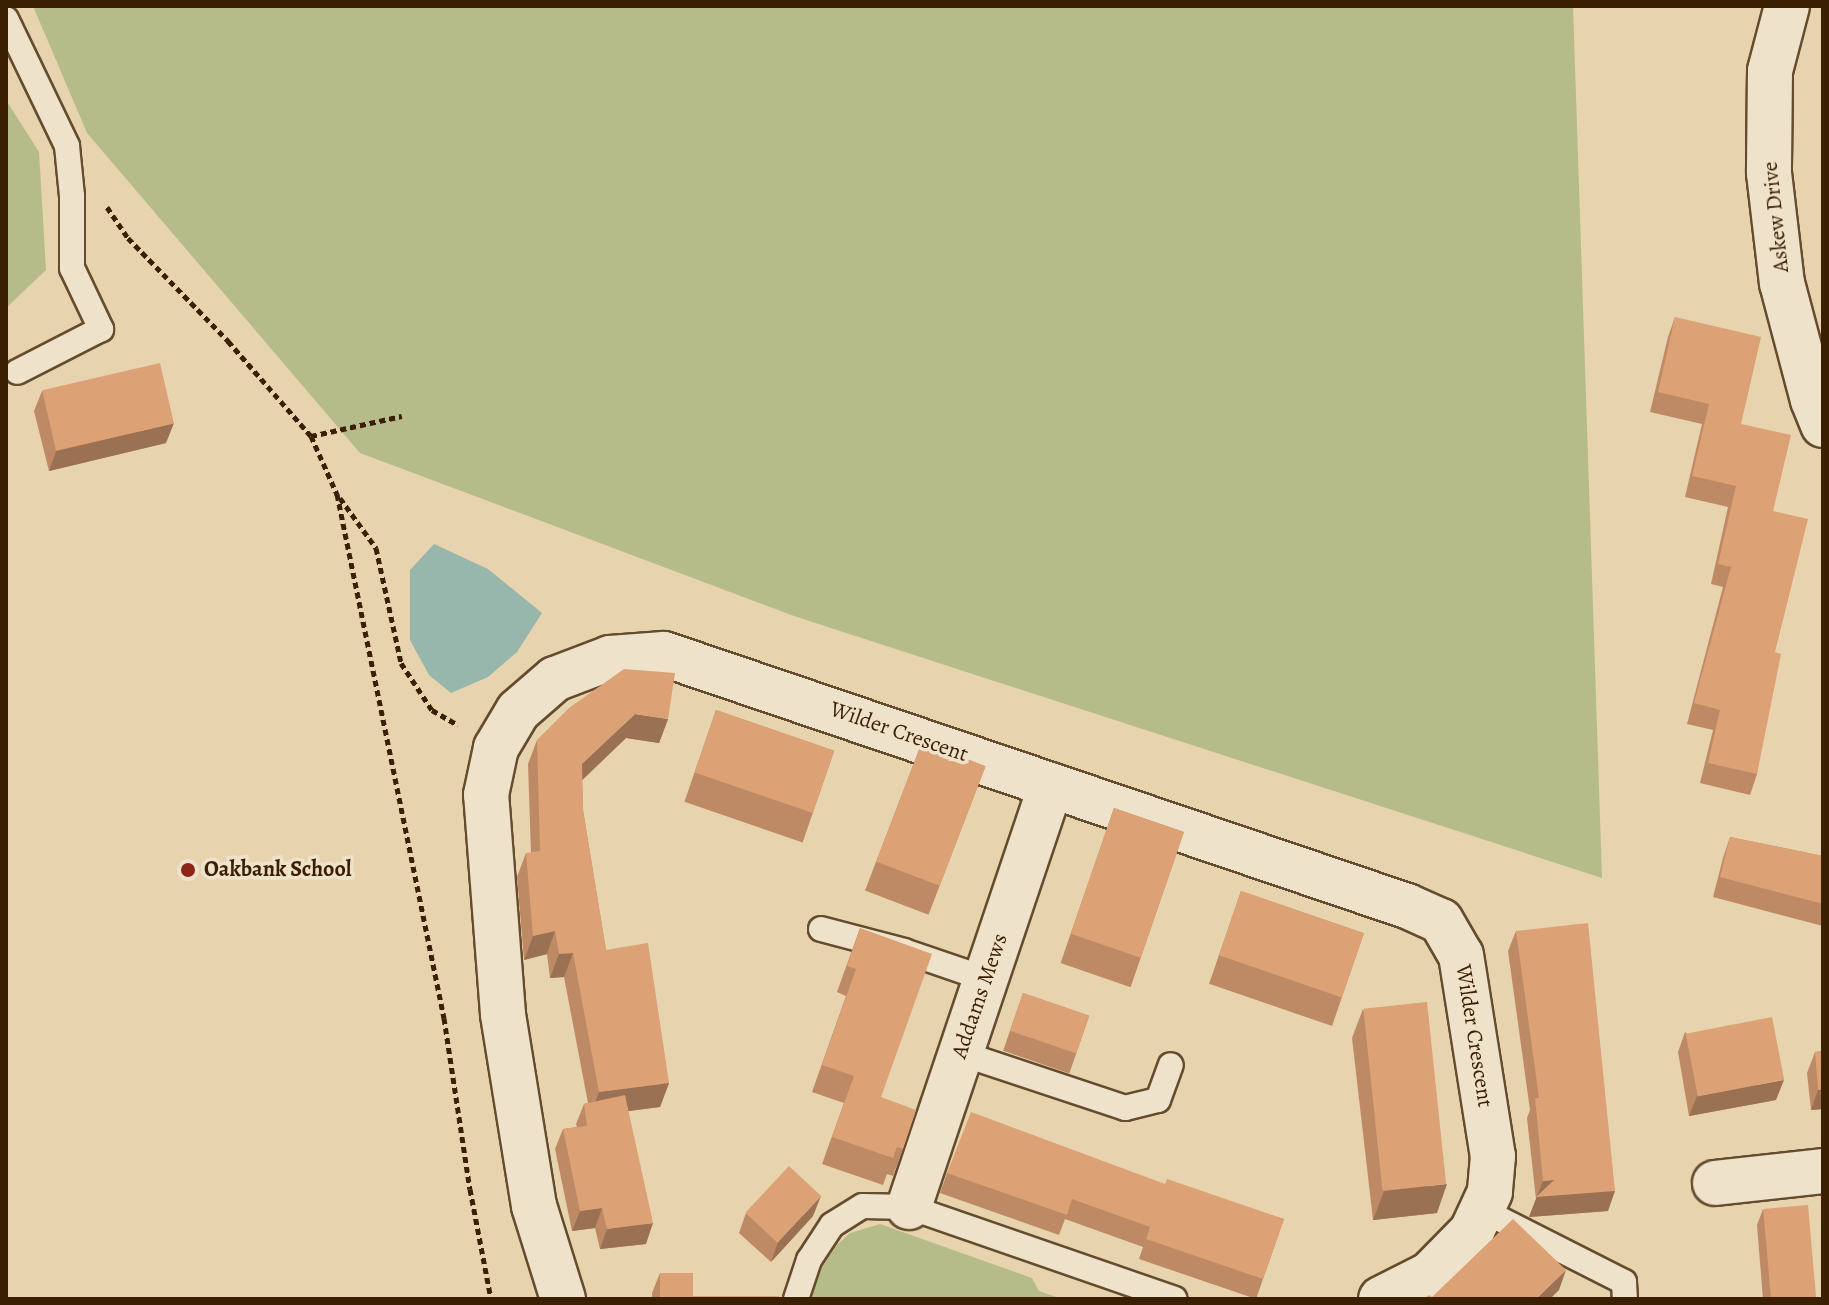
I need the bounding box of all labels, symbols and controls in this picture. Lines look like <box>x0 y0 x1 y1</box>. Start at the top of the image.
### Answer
street label: Askew Drive <box>1757 160 1795 274</box>
street label: Wilder Crescent <box>827 696 971 768</box>
place label: Oakbank School <box>204 857 352 883</box>
marker: Oakbank School <box>179 861 197 879</box>
street label: Addams Mews <box>946 930 1014 1062</box>
street label: Wilder Crescent <box>1450 963 1498 1109</box>

